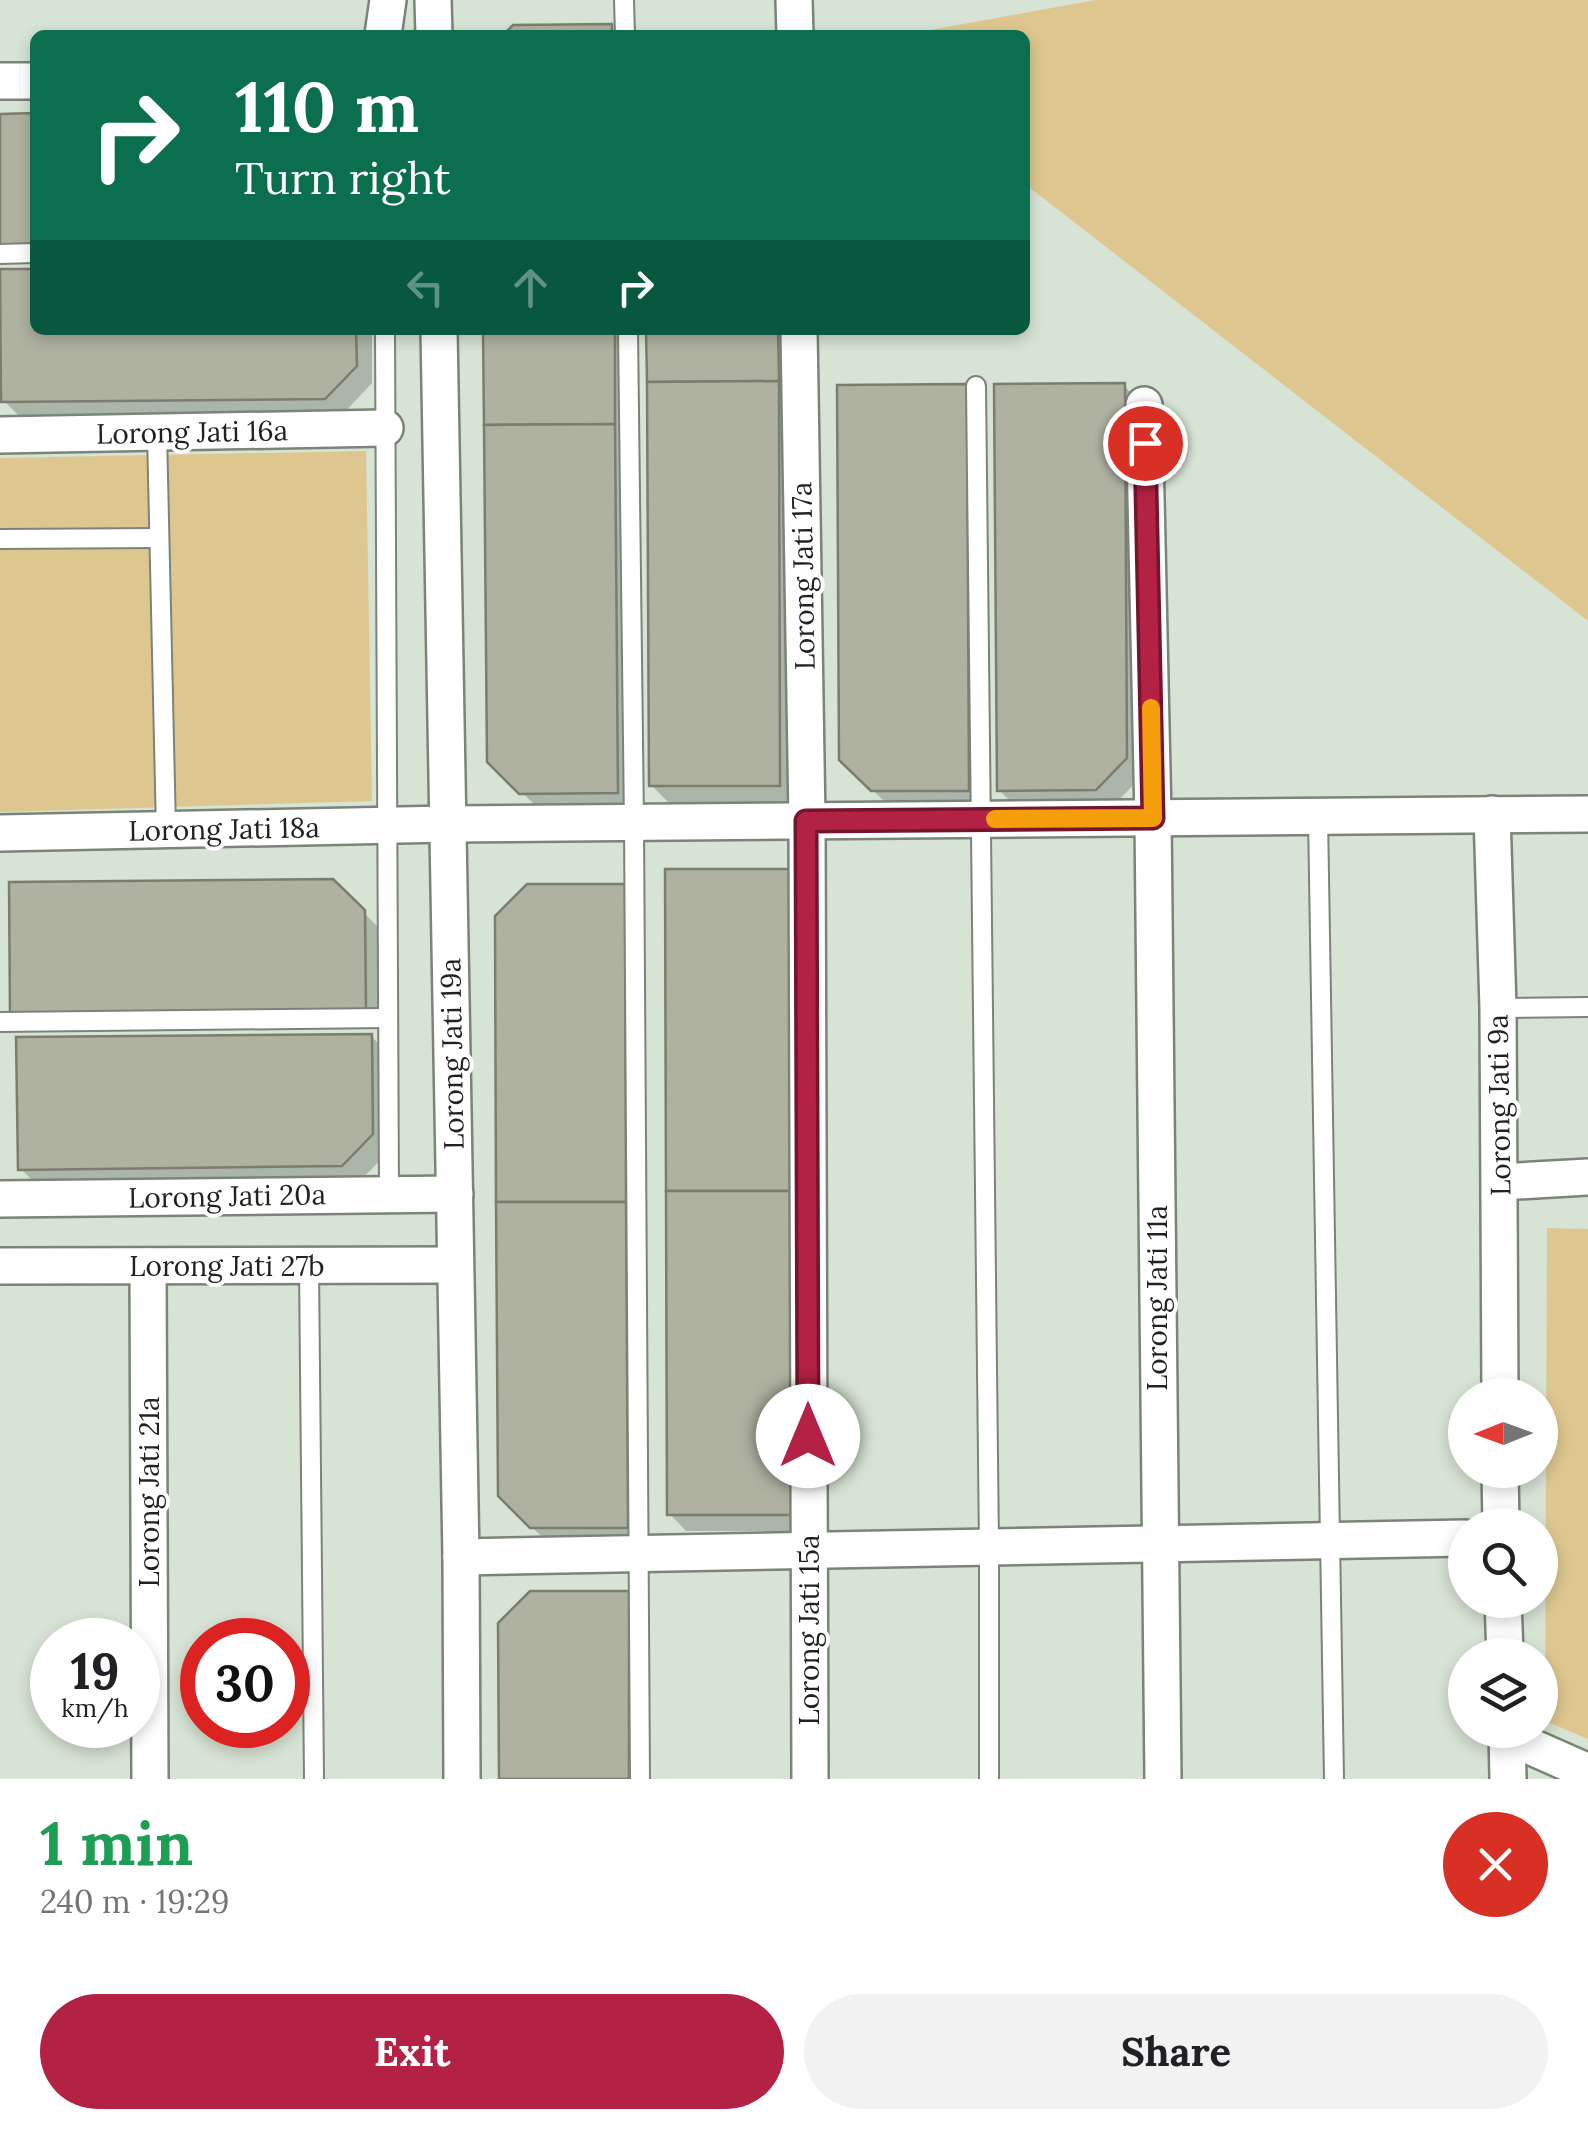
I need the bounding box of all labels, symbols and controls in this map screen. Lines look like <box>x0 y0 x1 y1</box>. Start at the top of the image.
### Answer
text: 110 m <box>235 62 419 151</box>
icon: right <box>70 70 200 200</box>
text: Turn right <box>235 149 451 206</box>
icon: left <box>398 260 453 315</box>
icon: ahead <box>503 260 558 315</box>
icon: right <box>608 260 663 315</box>
pin <box>1103 401 1188 486</box>
street label: Lorong Jati 16a <box>96 412 288 452</box>
icon: arrive <box>1118 416 1173 471</box>
street label: Lorong Jati 17a <box>783 481 823 671</box>
street label: Lorong Jati 18a <box>128 809 320 849</box>
street label: Lorong Jati 19a <box>432 958 472 1150</box>
street label: Lorong Jati 9a <box>1479 1014 1519 1196</box>
street label: Lorong Jati 20a <box>128 1176 326 1216</box>
street label: Lorong Jati 11a <box>1139 1205 1175 1391</box>
street label: Lorong Jati 27b <box>129 1248 325 1284</box>
north arrow <box>1448 1378 1558 1488</box>
map controls <box>1448 1378 1558 1748</box>
position arrow <box>756 1384 860 1488</box>
street label: Lorong Jati 21a <box>131 1397 167 1587</box>
button: search <box>1448 1508 1558 1618</box>
street label: Lorong Jati 15a <box>791 1535 827 1725</box>
speed limit sign: 30 <box>180 1618 310 1748</box>
button: layers <box>1448 1638 1558 1748</box>
text: 19 <box>70 1639 120 1703</box>
text: km/h <box>61 1692 129 1724</box>
text: 1 min <box>40 1805 193 1881</box>
button: close <box>1443 1812 1548 1917</box>
text: 240 m · 19:29 <box>40 1881 229 1922</box>
button: Exit <box>40 1994 784 2109</box>
button: Share <box>804 1994 1548 2109</box>

